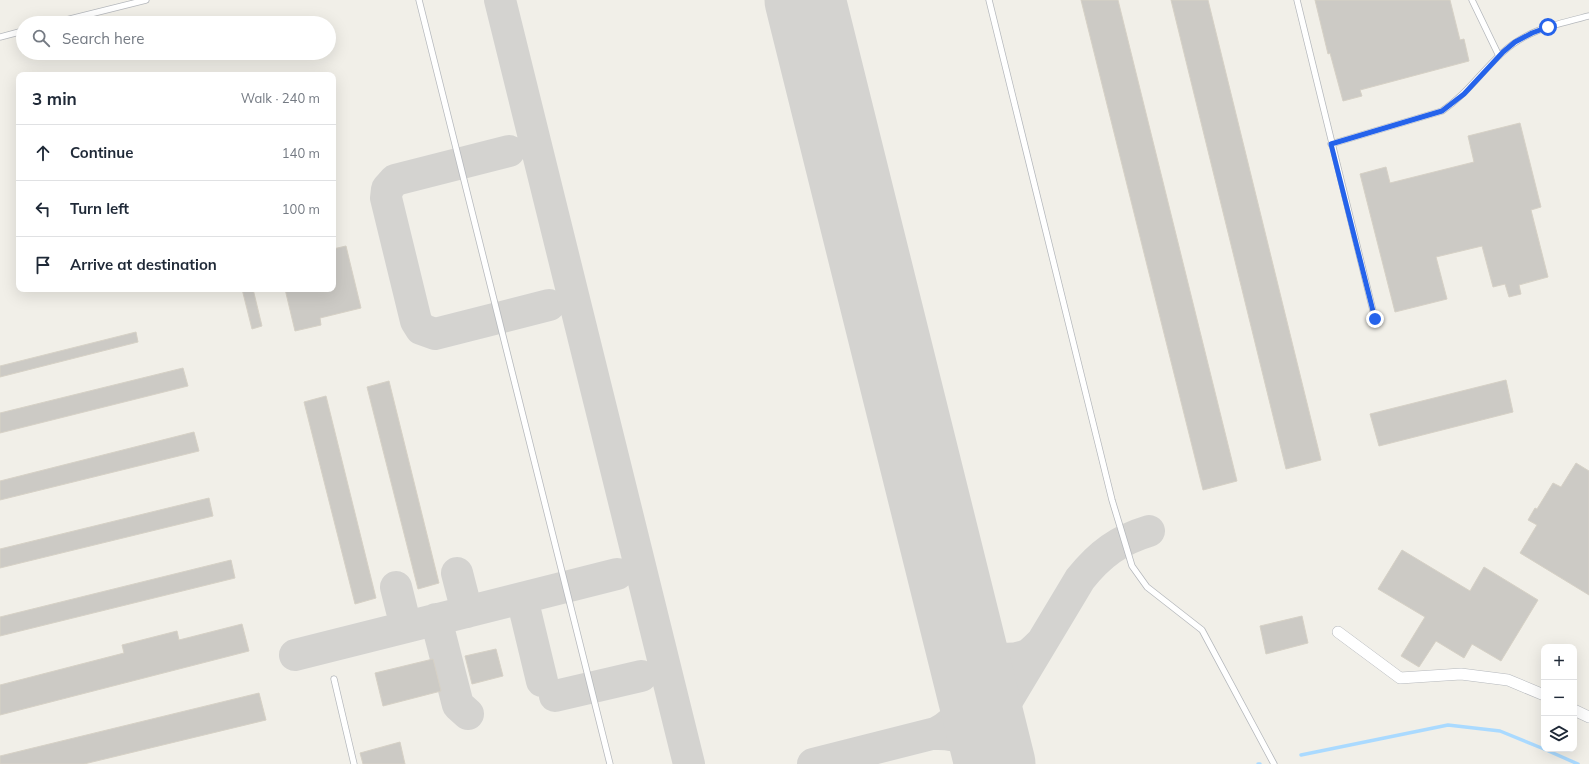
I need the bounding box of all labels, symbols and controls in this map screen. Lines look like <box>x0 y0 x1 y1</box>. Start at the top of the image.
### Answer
search box <box>16 16 336 60</box>
route start <box>1539 18 1557 36</box>
icon: search <box>30 27 52 49</box>
text: Search here <box>62 29 144 48</box>
text: 3 min <box>32 88 77 109</box>
text: Walk · 240 m <box>241 90 320 106</box>
icon: ahead <box>32 142 54 164</box>
text: Continue <box>70 143 133 162</box>
text: 140 m <box>282 145 320 161</box>
icon: left <box>32 198 54 220</box>
text: Turn left <box>70 199 129 218</box>
text: 100 m <box>282 201 320 217</box>
icon: arrive <box>32 254 54 276</box>
text: Arrive at destination <box>70 255 217 274</box>
route end <box>1366 310 1384 328</box>
map controls <box>1541 644 1577 752</box>
button: + <box>1541 644 1577 680</box>
button: − <box>1541 680 1577 716</box>
button: layers <box>1541 716 1577 752</box>

